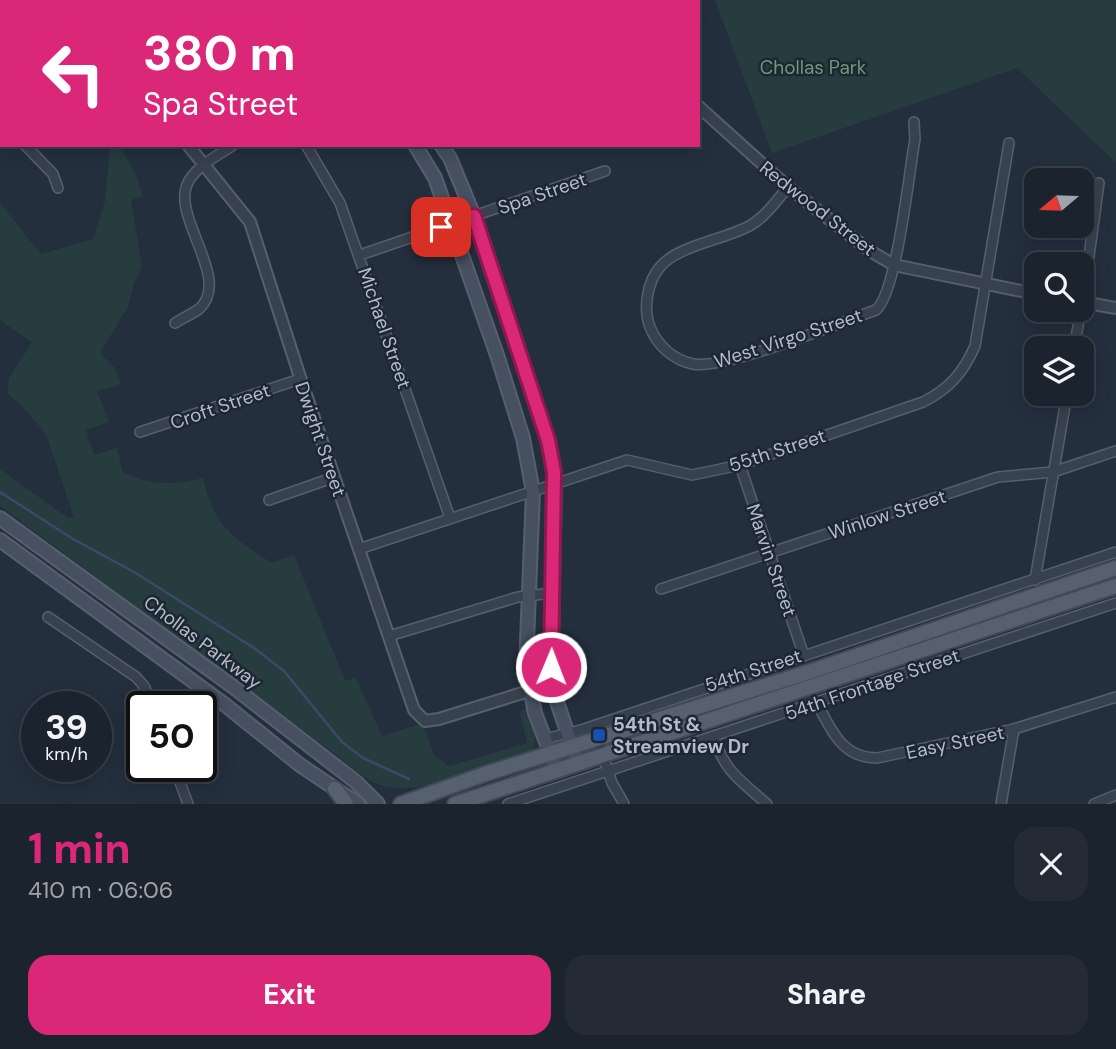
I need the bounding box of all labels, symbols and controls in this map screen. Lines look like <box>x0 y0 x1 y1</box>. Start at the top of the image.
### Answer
text: 380 m <box>143 21 296 85</box>
icon: left <box>28 28 119 119</box>
park label: Chollas Park <box>760 55 867 80</box>
text: Spa Street <box>143 83 298 125</box>
street label: Redwood Street <box>754 155 881 262</box>
street label: Spa Street <box>495 167 590 220</box>
north arrow <box>1024 168 1094 238</box>
map controls <box>1024 168 1094 406</box>
pin <box>411 197 471 257</box>
icon: arrive <box>422 208 460 246</box>
button: search <box>1024 252 1094 322</box>
street label: Michael Street <box>352 264 417 392</box>
street label: West Virgo Street <box>711 303 865 374</box>
button: layers <box>1024 336 1094 406</box>
street label: Croft Street <box>167 378 274 435</box>
street label: Dwight Street <box>289 378 352 500</box>
street label: 55th Street <box>726 423 829 478</box>
street label: Winlow Street <box>825 484 949 545</box>
street label: Marvin Street <box>741 500 803 620</box>
street label: Chollas Parkway <box>139 590 267 695</box>
position arrow <box>514 630 588 704</box>
street label: 54th Street <box>702 643 805 698</box>
street label: 54th Frontage Street <box>781 643 963 726</box>
speed limit sign: 50 <box>126 691 217 782</box>
text: 39 <box>45 704 88 750</box>
place label: 54th St & Streamview Dr <box>613 712 749 759</box>
street label: Easy Street <box>904 720 1006 765</box>
marker: 54th St & Streamview Dr <box>591 727 607 743</box>
text: km/h <box>45 742 88 766</box>
text: 1 min <box>28 821 131 876</box>
button: close <box>1014 827 1088 901</box>
text: 410 m · 06:06 <box>28 875 173 905</box>
button: Exit <box>28 955 551 1035</box>
button: Share <box>565 955 1088 1035</box>

